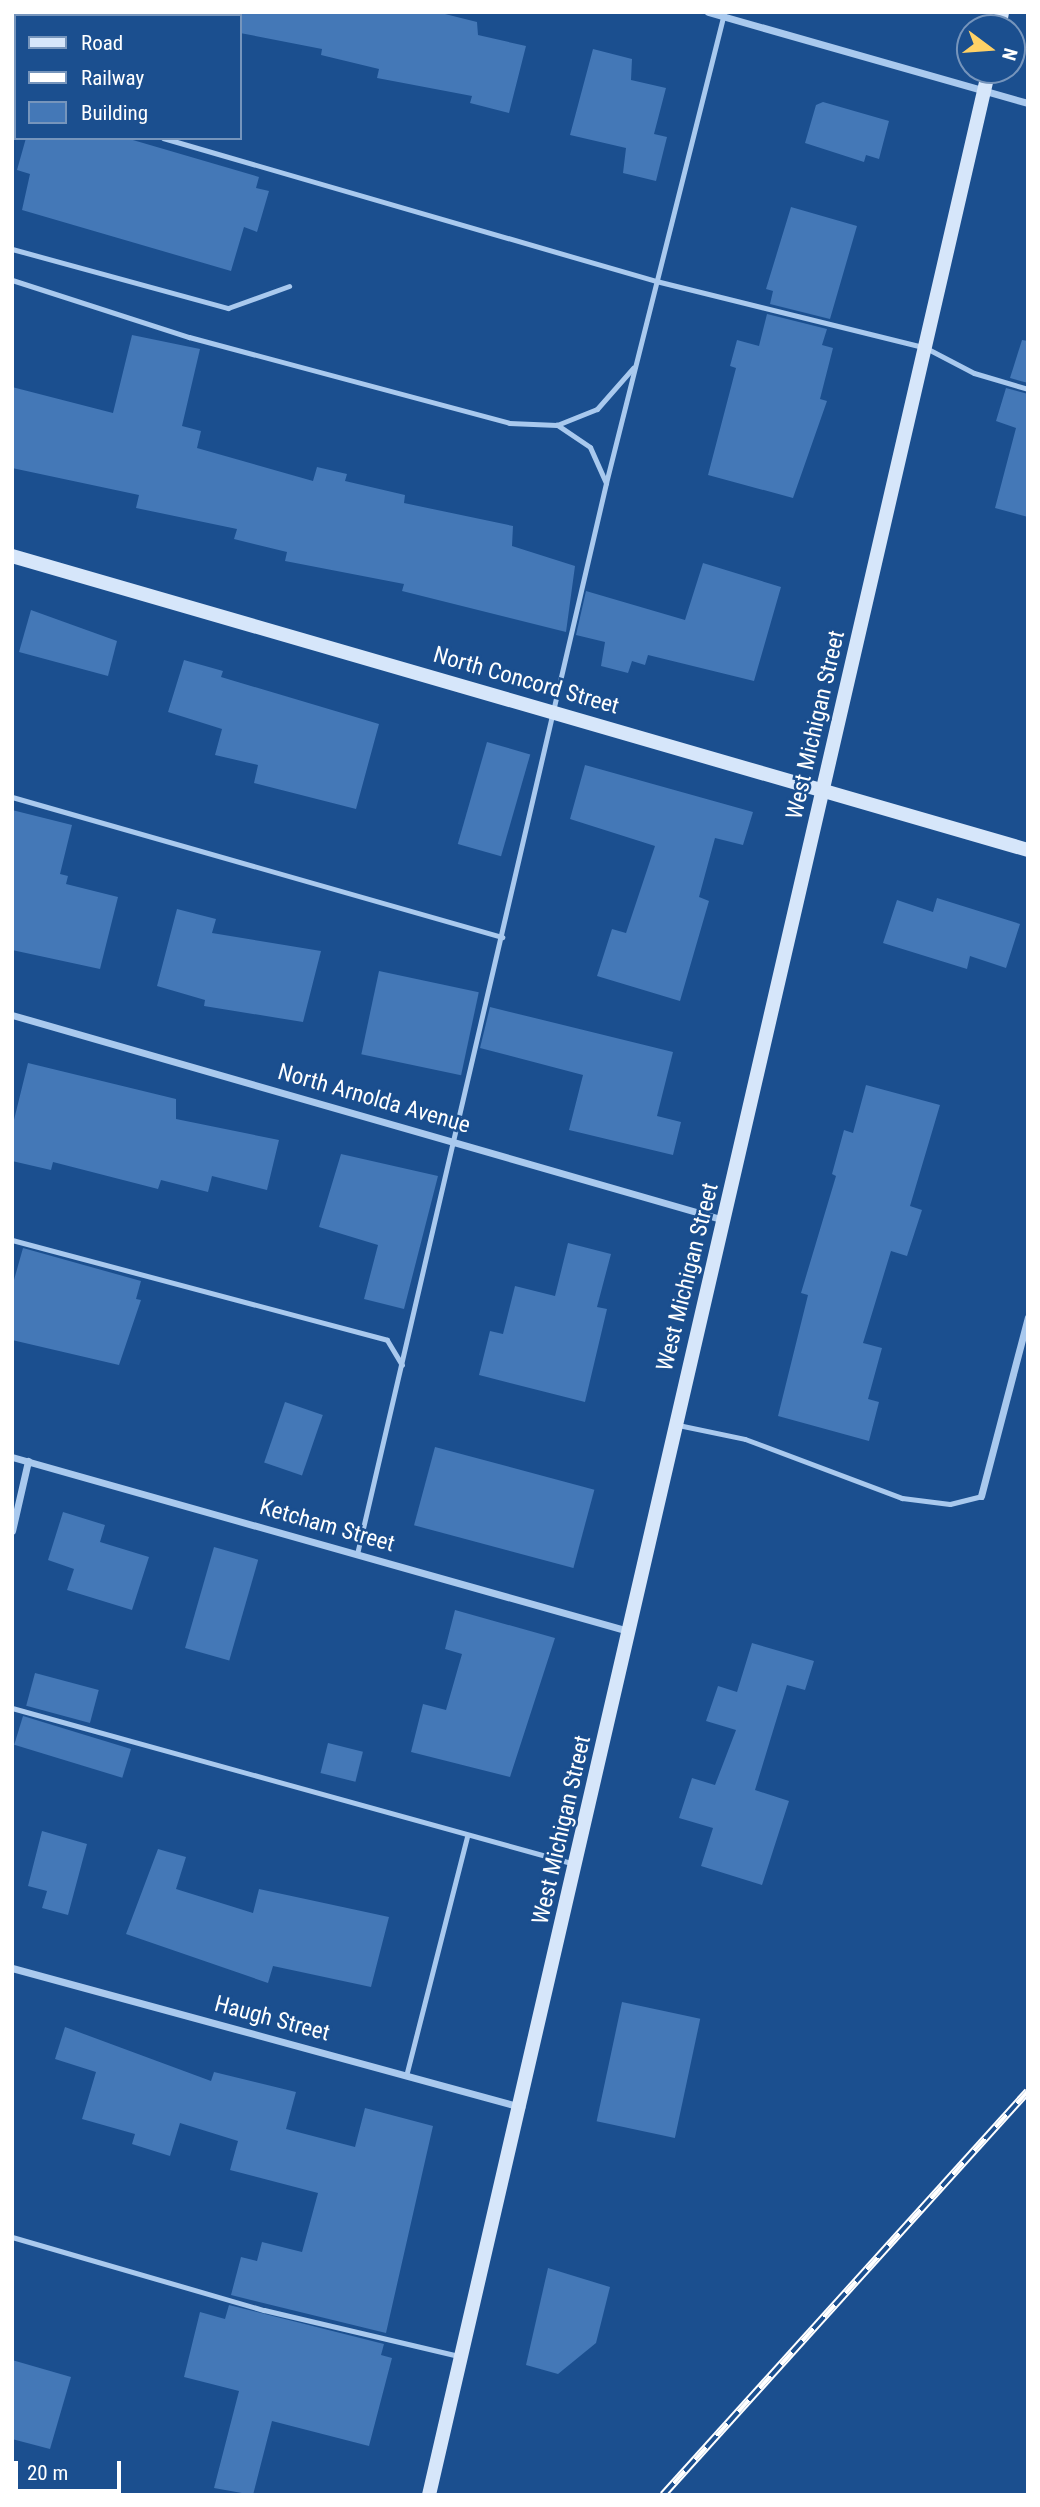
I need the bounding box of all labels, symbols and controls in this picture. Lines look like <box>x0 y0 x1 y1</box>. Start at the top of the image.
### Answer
legend <box>14 14 242 140</box>
north arrow <box>956 14 1026 84</box>
text: Road <box>81 31 123 55</box>
text: N <box>997 46 1022 63</box>
text: Railway <box>81 66 144 90</box>
text: Building <box>81 101 148 125</box>
street label: West Michigan Street <box>781 628 851 822</box>
street label: North Concord Street <box>430 641 622 721</box>
street label: North Arnolda Avenue <box>275 1058 473 1140</box>
street label: West Michigan Street <box>651 1180 725 1374</box>
street label: Ketcham Street <box>256 1494 398 1558</box>
street label: West Michigan Street <box>527 1733 597 1927</box>
street label: Haugh Street <box>211 1990 333 2048</box>
scale bar <box>18 2448 124 2492</box>
text: 20 m <box>27 2461 68 2485</box>

